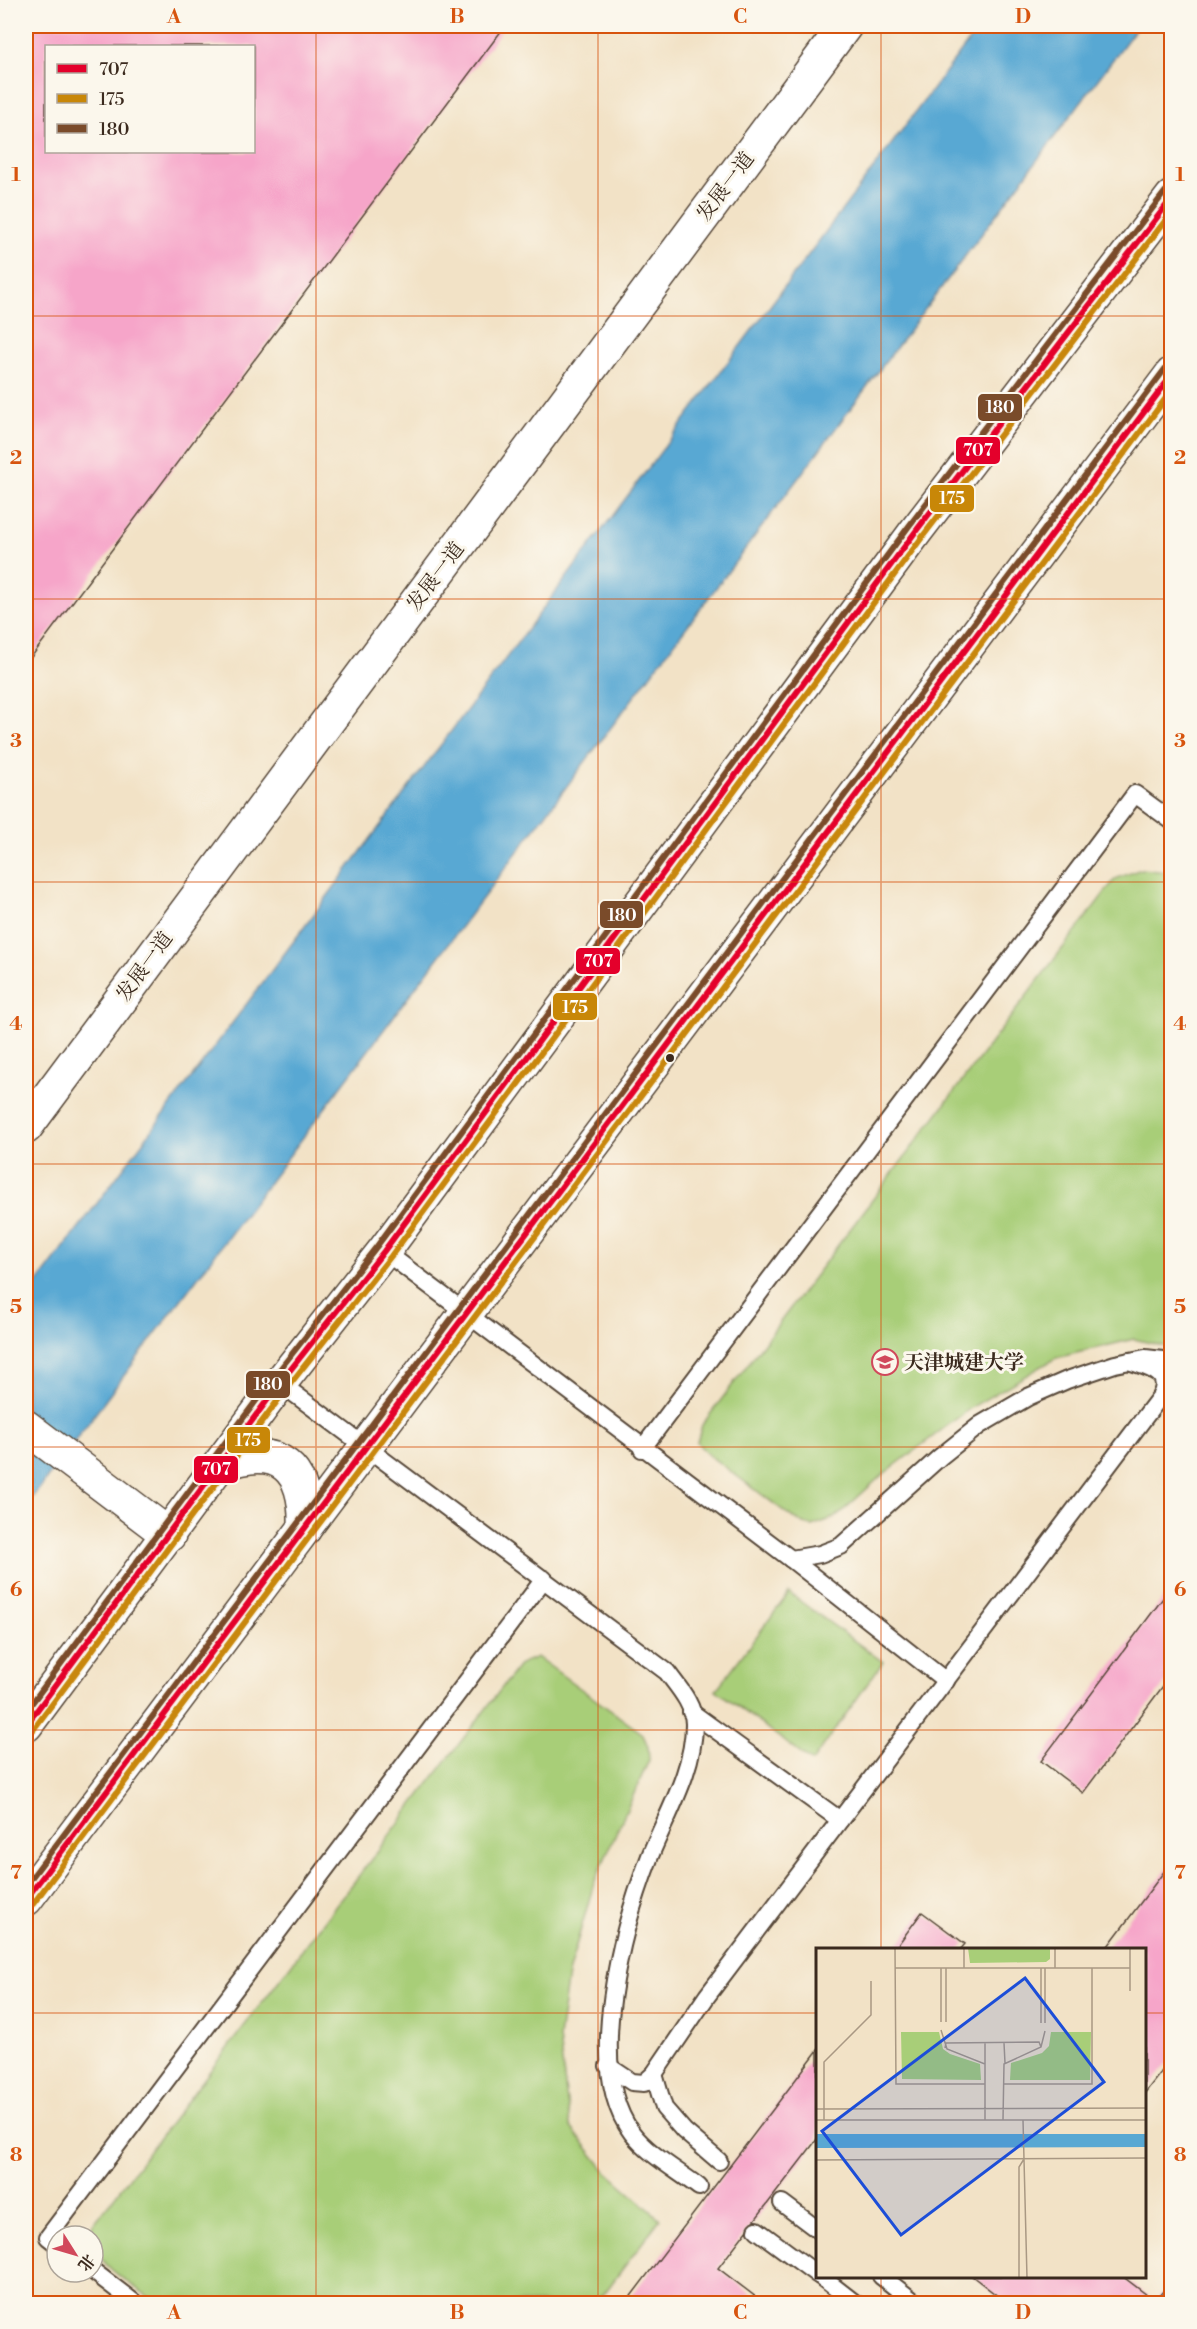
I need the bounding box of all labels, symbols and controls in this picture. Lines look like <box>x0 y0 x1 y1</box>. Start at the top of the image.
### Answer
text: A <box>166 5 182 30</box>
text: B <box>449 5 465 30</box>
text: C <box>733 5 747 30</box>
text: D <box>1015 5 1031 30</box>
legend <box>45 45 255 153</box>
text: 707 <box>99 58 128 81</box>
text: 175 <box>99 88 125 111</box>
text: 180 <box>99 118 129 141</box>
street label: 发展一道 <box>692 147 760 226</box>
text: 1 <box>11 163 21 188</box>
text: 1 <box>1175 163 1185 188</box>
line badge: 180 <box>977 393 1023 422</box>
text: 180 <box>985 398 1015 418</box>
line badge: 707 <box>955 436 1001 465</box>
text: 707 <box>963 441 993 461</box>
text: 2 <box>10 446 22 471</box>
text: 2 <box>1174 446 1186 471</box>
line badge: 175 <box>929 484 975 513</box>
text: 175 <box>939 489 965 509</box>
street label: 发展一道 <box>402 537 470 616</box>
text: 3 <box>10 729 22 754</box>
text: 3 <box>1174 729 1186 754</box>
line badge: 180 <box>599 900 644 929</box>
text: 180 <box>607 906 637 926</box>
street label: 发展一道 <box>112 927 179 1007</box>
line badge: 707 <box>575 947 621 975</box>
text: 707 <box>583 952 613 972</box>
line badge: 175 <box>552 992 598 1021</box>
text: 175 <box>562 998 588 1018</box>
text: 4 <box>9 1012 23 1037</box>
text: 4 <box>1173 1012 1187 1037</box>
unlabelled marker <box>664 1052 676 1064</box>
text: 5 <box>10 1295 22 1320</box>
text: 5 <box>1174 1295 1186 1320</box>
school or university icon: 天津城建大学 <box>870 1347 900 1377</box>
place label: 天津城建大学 <box>904 1351 1024 1376</box>
line badge: 180 <box>245 1370 291 1399</box>
text: 180 <box>253 1375 283 1395</box>
line badge: 175 <box>226 1426 271 1454</box>
text: 175 <box>235 1431 261 1451</box>
line badge: 707 <box>193 1455 239 1484</box>
text: 707 <box>201 1460 231 1480</box>
text: 6 <box>10 1578 23 1603</box>
text: 6 <box>1174 1578 1187 1603</box>
text: 7 <box>10 1861 22 1886</box>
text: 7 <box>1174 1861 1186 1886</box>
inset map <box>816 1948 1146 2278</box>
text: 8 <box>10 2143 23 2168</box>
text: 8 <box>1174 2143 1187 2168</box>
north arrow <box>45 2224 105 2284</box>
text: 北 <box>73 2250 99 2275</box>
text: A <box>166 2301 182 2326</box>
text: B <box>449 2301 465 2326</box>
text: C <box>733 2301 747 2326</box>
text: D <box>1015 2301 1031 2326</box>

